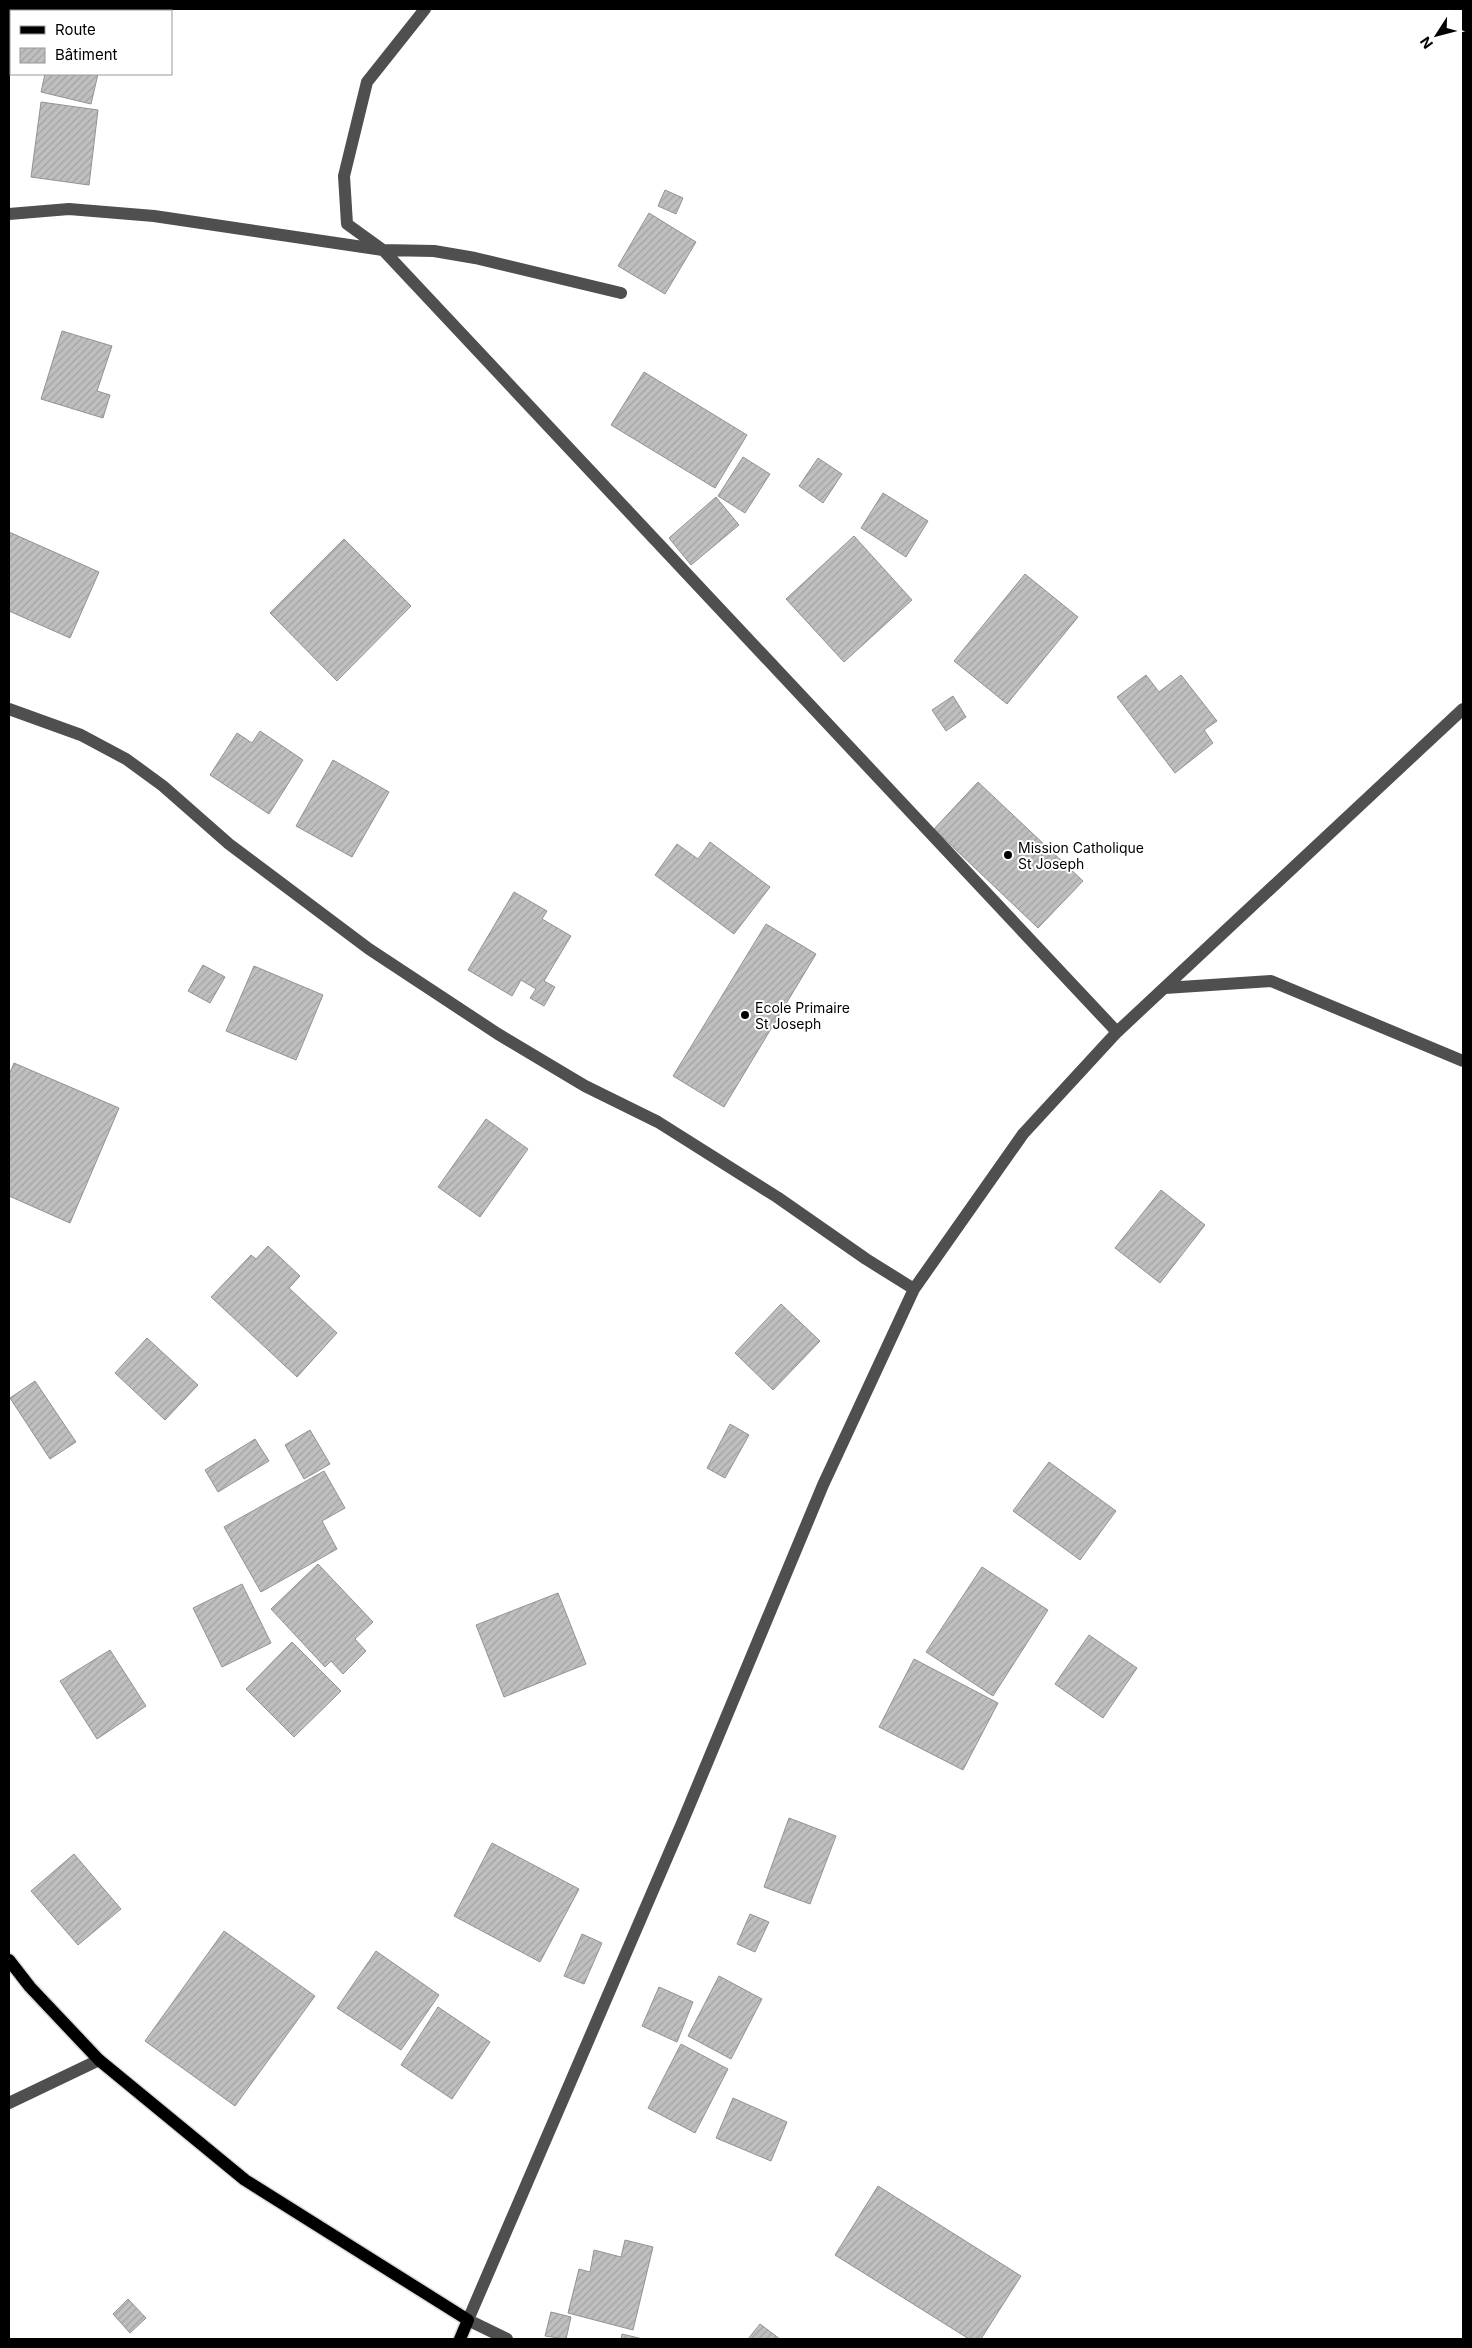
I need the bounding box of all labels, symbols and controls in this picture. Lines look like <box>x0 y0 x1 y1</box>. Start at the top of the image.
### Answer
legend <box>10 10 172 75</box>
north arrow <box>1412 10 1462 60</box>
text: Route <box>55 20 96 39</box>
text: N <box>1416 34 1436 52</box>
text: Bâtiment <box>55 45 118 64</box>
place label: Mission Catholique St Joseph <box>1018 839 1144 872</box>
marker: Mission Catholique St Joseph <box>1002 849 1014 861</box>
place label: Ecole Primaire St Joseph <box>755 999 850 1032</box>
marker: Ecole Primaire St Joseph <box>739 1009 751 1021</box>

